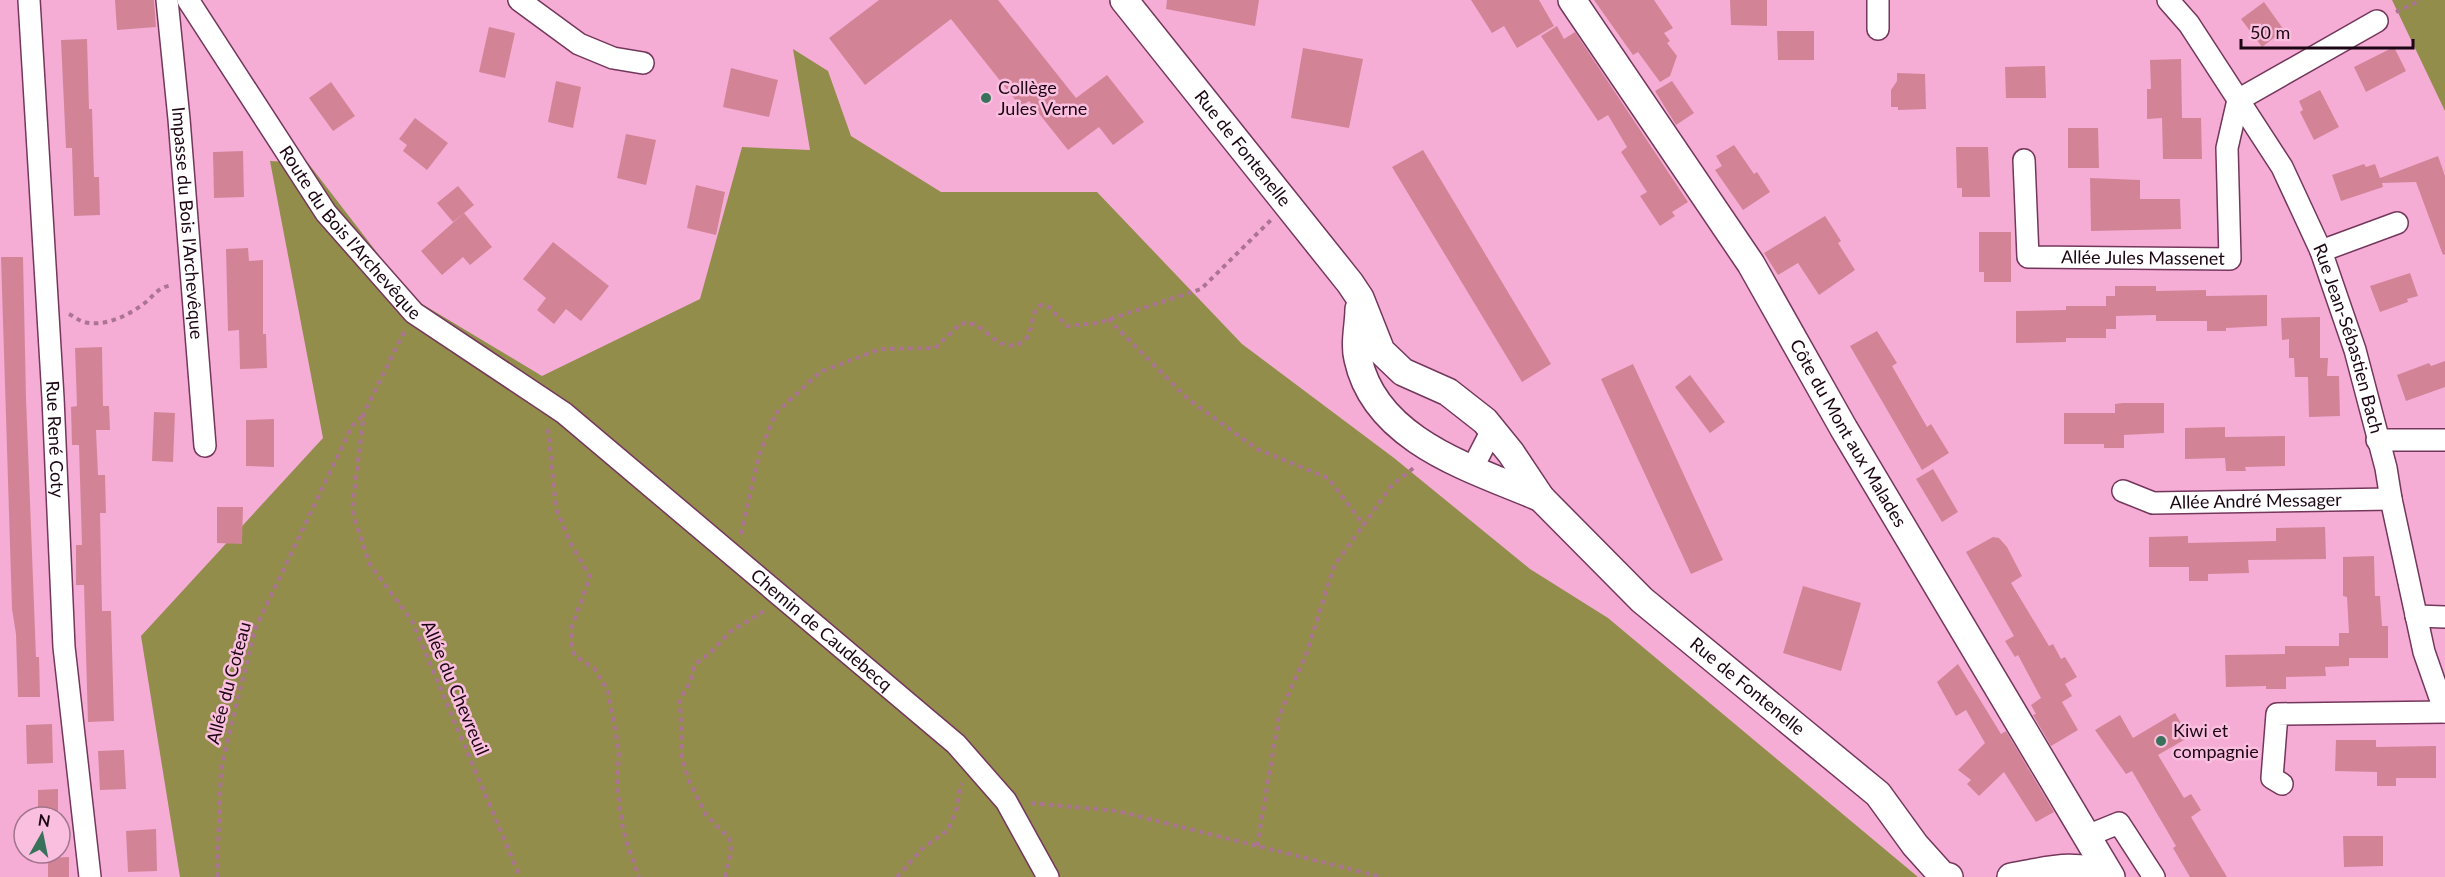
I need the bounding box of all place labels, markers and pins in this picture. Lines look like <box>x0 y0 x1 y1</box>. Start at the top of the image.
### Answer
place label: Collège Jules Verne <box>998 76 1087 119</box>
marker: Collège Jules Verne <box>979 91 993 105</box>
place label: Kiwi et compagnie <box>2173 719 2259 762</box>
marker: Kiwi et compagnie <box>2154 734 2168 748</box>

